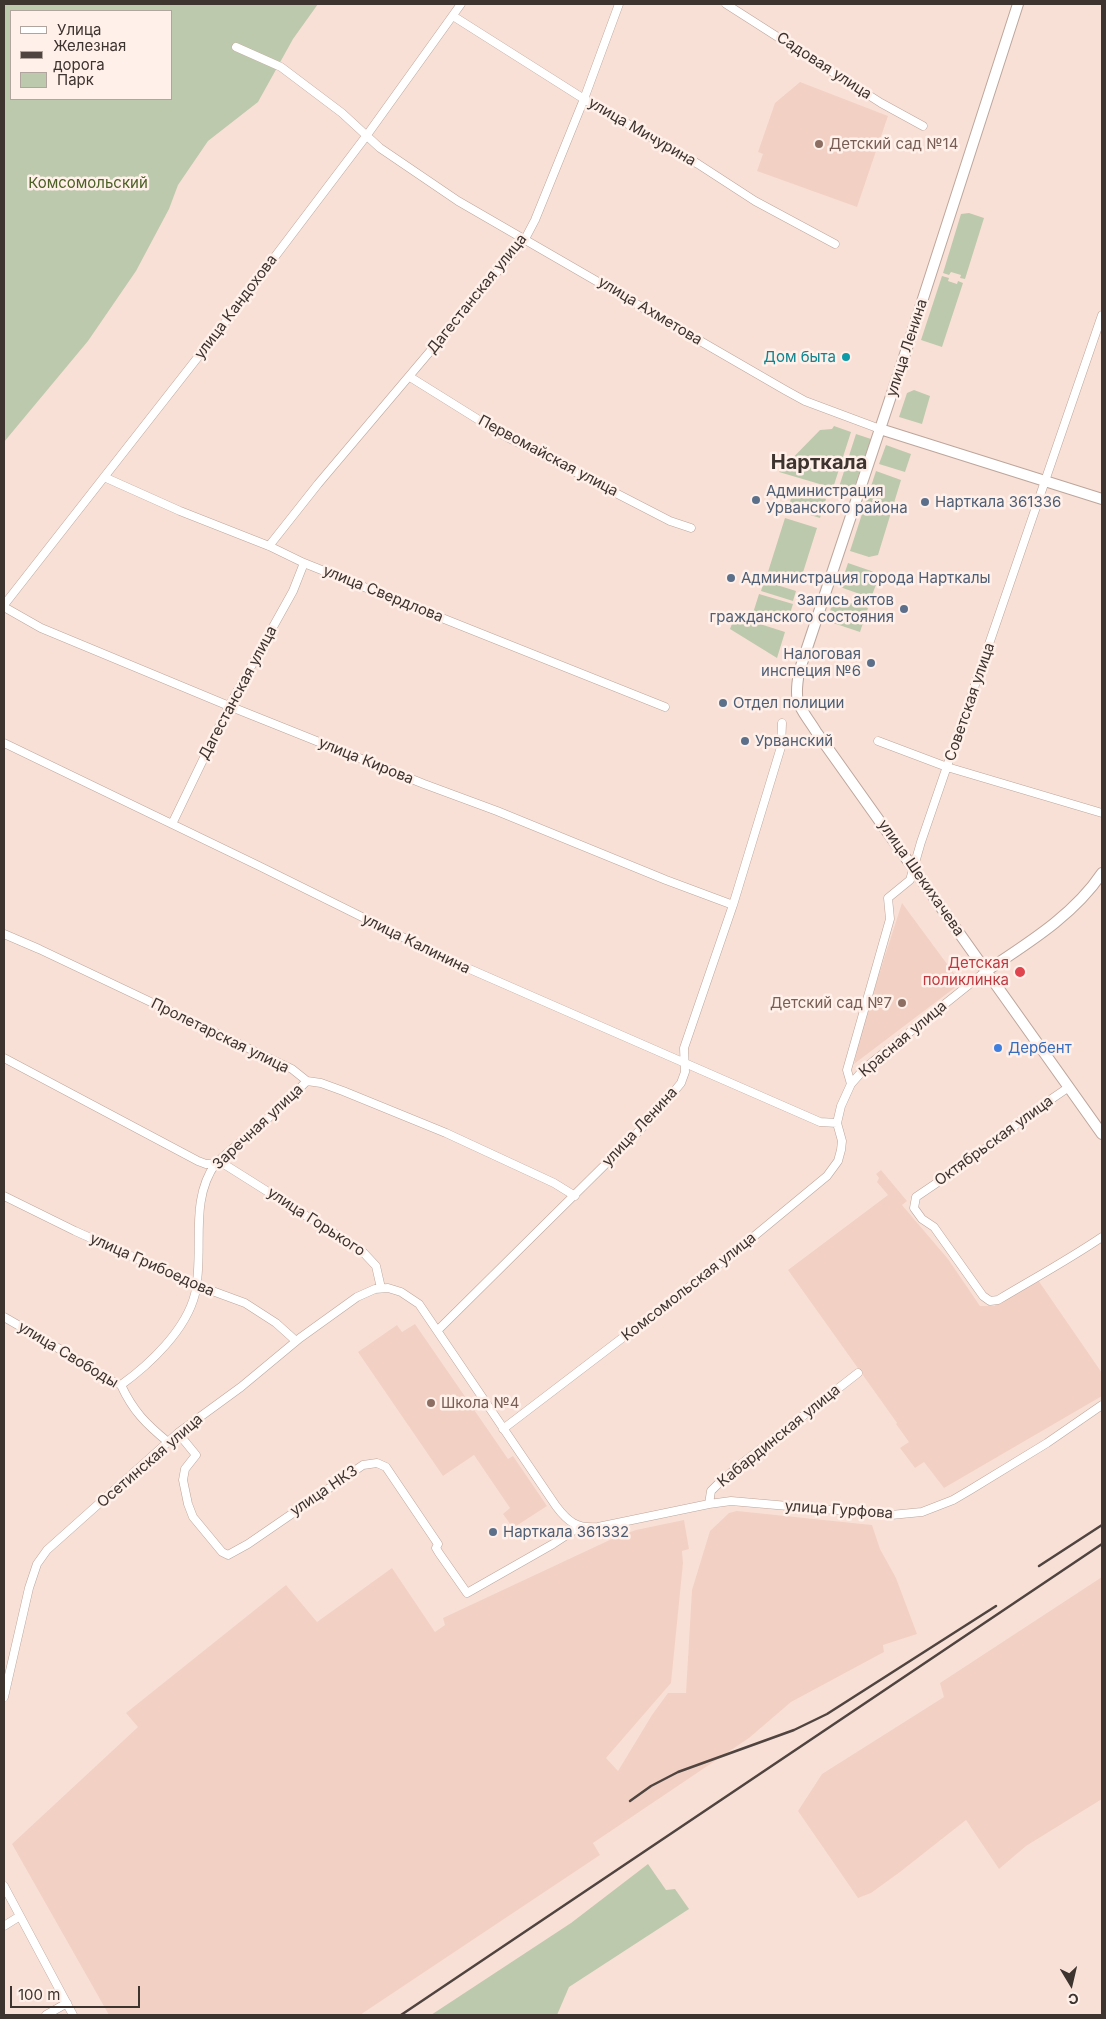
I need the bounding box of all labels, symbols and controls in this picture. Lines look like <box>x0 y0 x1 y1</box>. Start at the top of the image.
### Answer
legend <box>10 10 172 100</box>
text: Улица <box>57 20 101 39</box>
street label: Садовая улица <box>773 29 875 103</box>
text: Железная дорога <box>53 36 126 74</box>
text: Парк <box>57 70 94 89</box>
street label: улица Мичурина <box>585 94 699 170</box>
place label: Детский сад №14 <box>829 135 958 153</box>
marker: Детский сад №14 <box>813 138 825 150</box>
park label: Комсомольский <box>28 174 148 192</box>
street label: Дагестанская улица <box>423 230 531 358</box>
street label: улица Кандохова <box>191 251 281 363</box>
street label: улица Ахметова <box>595 273 705 349</box>
street label: улица Ленина <box>883 297 931 399</box>
place label: Дом быта <box>764 348 836 366</box>
marker: Дом быта <box>840 351 852 363</box>
street label: Первомайская улица <box>475 412 621 500</box>
district label: Нарткала <box>771 451 867 475</box>
place label: Администрация Урванского района <box>766 482 908 517</box>
place label: Нарткала 361336 <box>935 493 1061 511</box>
marker: Администрация Урванского района <box>750 494 762 506</box>
marker: Нарткала 361336 <box>919 496 931 508</box>
street label: улица Свердлова <box>320 562 446 626</box>
place label: Администрация города Нарткалы <box>741 569 991 587</box>
marker: Администрация города Нарткалы <box>725 572 737 584</box>
place label: Запись актов гражданского состояния <box>710 591 894 626</box>
marker: Запись актов гражданского состояния <box>898 603 910 615</box>
street label: Дагестанская улица <box>195 623 281 763</box>
street label: Советская улица <box>941 640 999 764</box>
place label: Налоговая инспеция №6 <box>761 645 861 680</box>
marker: Налоговая инспеция №6 <box>865 657 877 669</box>
place label: Отдел полиции <box>733 694 844 712</box>
marker: Отдел полиции <box>717 697 729 709</box>
place label: Урванский <box>755 732 833 750</box>
street label: улица Кирова <box>316 734 416 788</box>
marker: Урванский <box>739 735 751 747</box>
street label: улица Шекихачева <box>874 816 968 940</box>
street label: улица Калинина <box>359 910 473 978</box>
place label: Детская поликлинка <box>923 954 1009 989</box>
marker: Детская поликлинка <box>1013 965 1027 979</box>
place label: Детский сад №7 <box>770 994 892 1012</box>
street label: Пролетарская улица <box>148 995 292 1077</box>
street label: Красная улица <box>856 997 950 1081</box>
marker: Детский сад №7 <box>896 997 908 1009</box>
place label: Дербент <box>1008 1039 1072 1057</box>
marker: Дербент <box>992 1042 1004 1054</box>
street label: Заречная улица <box>209 1081 307 1173</box>
street label: улица Ленина <box>599 1084 681 1170</box>
street label: Октябрьская улица <box>931 1092 1057 1190</box>
street label: улица Горького <box>264 1184 368 1260</box>
street label: улица Грибоедова <box>87 1229 217 1301</box>
street label: Комсомольская улица <box>618 1229 760 1345</box>
street label: улица Свободы <box>15 1318 121 1392</box>
street label: Кабардинская улица <box>714 1381 844 1491</box>
place label: Школа №4 <box>441 1394 519 1412</box>
marker: Школа №4 <box>425 1397 437 1409</box>
street label: Осетинская улица <box>94 1410 206 1512</box>
street label: улица НКЗ <box>287 1462 361 1520</box>
street label: улица Гурфова <box>784 1497 894 1523</box>
place label: Нарткала 361332 <box>503 1523 629 1541</box>
marker: Нарткала 361332 <box>487 1526 499 1538</box>
north arrow <box>1046 1959 1096 2009</box>
scale bar <box>12 1976 142 2008</box>
text: 100 m <box>18 1985 60 2004</box>
text: С <box>1067 1990 1080 2009</box>

